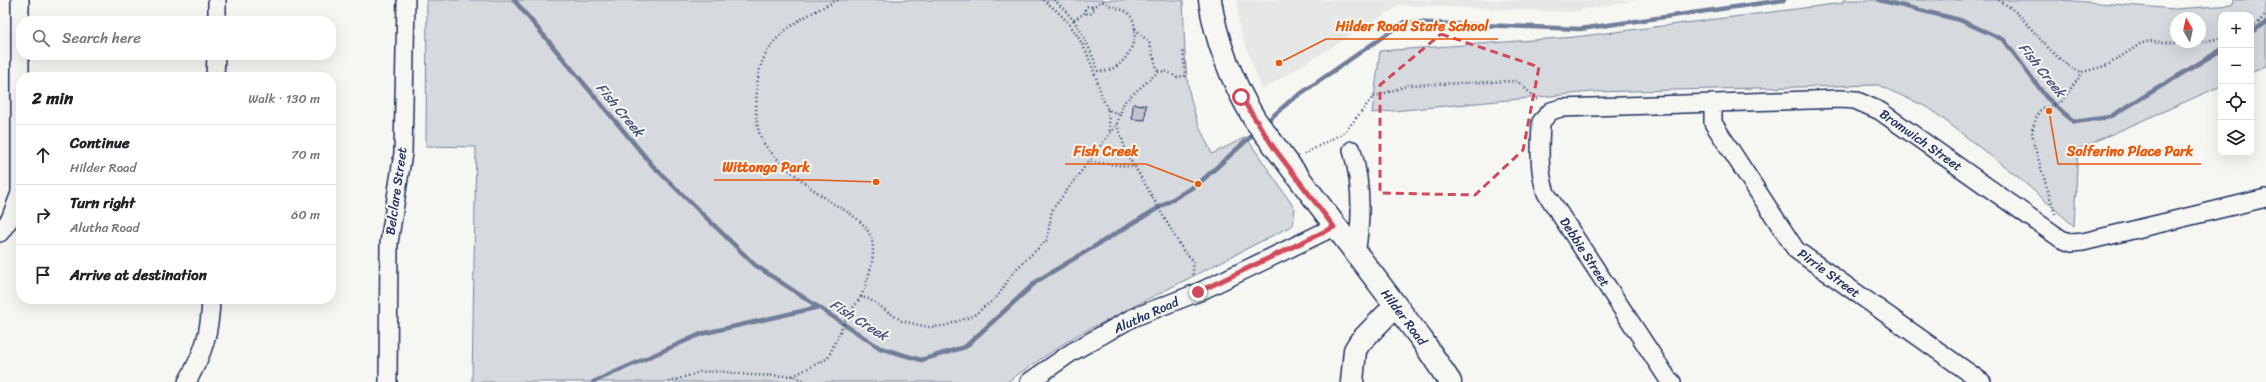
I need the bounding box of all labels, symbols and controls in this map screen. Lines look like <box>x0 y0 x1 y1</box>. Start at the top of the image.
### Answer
north arrow <box>2170 12 2206 48</box>
map controls <box>2218 12 2254 156</box>
button: + <box>2218 12 2254 48</box>
callout: Hilder Road State School <box>1326 13 1498 39</box>
text: Hilder Road State School <box>1334 14 1490 39</box>
search box <box>16 16 336 60</box>
text: Search here <box>62 25 141 51</box>
icon: search <box>30 27 52 49</box>
water label: Fish Creek <box>2012 37 2073 104</box>
button: − <box>2218 48 2254 84</box>
water label: Fish Creek <box>590 77 651 144</box>
text: 2 min <box>32 83 73 113</box>
button: locate <box>2218 84 2254 120</box>
text: Walk · 130 m <box>248 87 320 110</box>
route start <box>1232 88 1250 106</box>
street label: Bromwich Street <box>1875 103 1968 177</box>
button: layers <box>2218 120 2254 156</box>
text: Continue <box>70 130 130 156</box>
callout: Fish Creek <box>1065 138 1146 164</box>
callout: Solferino Place Park <box>2058 138 2201 164</box>
text: Fish Creek <box>1073 139 1139 164</box>
text: Solferino Place Park <box>2066 139 2194 164</box>
text: 70 m <box>291 143 320 166</box>
icon: ahead <box>32 144 54 166</box>
street label: Belclare Street <box>378 145 414 236</box>
callout: Wittonga Park <box>714 154 817 180</box>
text: Wittonga Park <box>722 155 810 180</box>
text: Hilder Road <box>70 156 136 179</box>
text: Turn right <box>70 190 135 216</box>
text: 60 m <box>291 203 320 226</box>
icon: right <box>32 204 54 226</box>
street label: Debbie Street <box>1554 212 1616 292</box>
text: Alutha Road <box>70 216 139 239</box>
street label: Pirrie Street <box>1793 242 1866 304</box>
text: Arrive at destination <box>70 262 207 288</box>
icon: arrive <box>32 264 54 286</box>
route end <box>1189 283 1207 301</box>
street label: Hilder Road <box>1375 284 1434 351</box>
street label: Alutha Road <box>1109 290 1183 340</box>
water label: Fish Creek <box>825 292 894 349</box>

